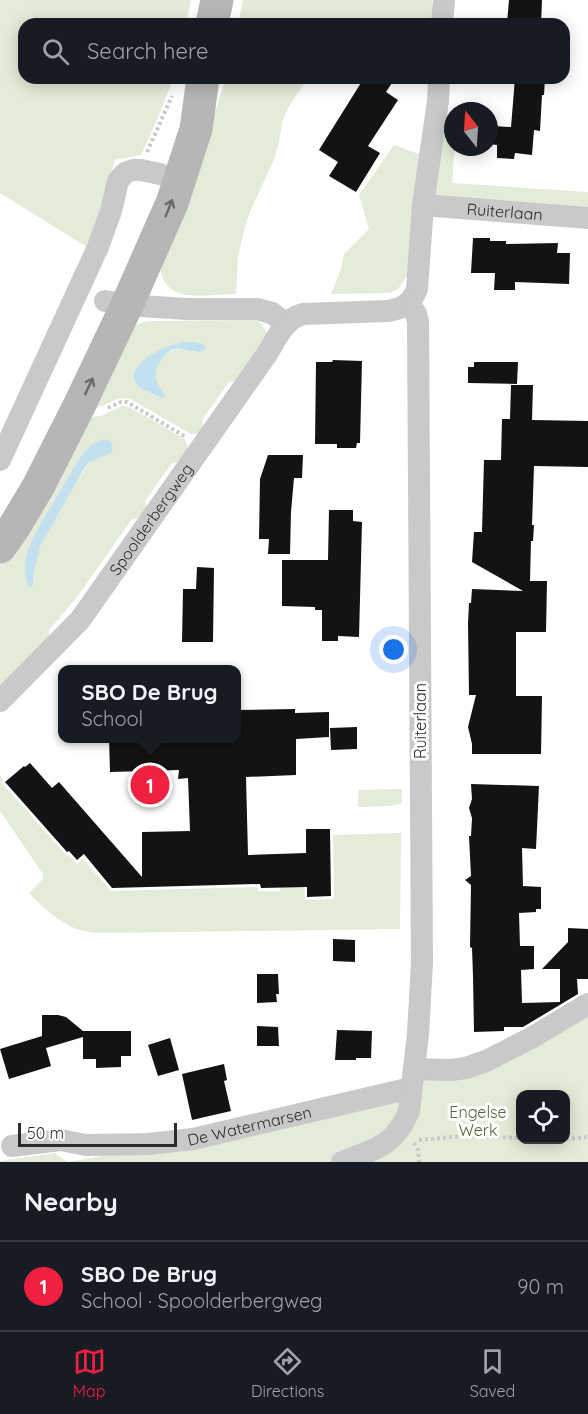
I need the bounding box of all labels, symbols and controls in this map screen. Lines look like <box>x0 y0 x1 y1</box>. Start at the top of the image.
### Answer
search box <box>18 18 570 84</box>
icon: search <box>39 35 72 68</box>
text: Search here <box>87 37 208 65</box>
north arrow <box>444 102 498 156</box>
street label: Ruiterlaan <box>466 198 544 224</box>
one-way arrow <box>164 200 175 218</box>
one-way arrow <box>83 377 95 395</box>
street label: Spoolderbergweg <box>105 459 197 579</box>
your location <box>379 635 408 664</box>
popup <box>58 665 241 743</box>
text: SBO De Brug <box>81 678 218 706</box>
street label: Ruiterlaan <box>410 683 430 759</box>
text: School <box>81 706 143 731</box>
pin: 1 <box>130 762 170 808</box>
map controls <box>516 1090 570 1144</box>
button: locate <box>516 1090 570 1144</box>
street label: De Watermarsen <box>185 1102 313 1150</box>
park label: Engelse Werk <box>449 1102 507 1140</box>
scale bar <box>18 1120 177 1148</box>
text: 50 m <box>27 1123 64 1143</box>
text: Nearby <box>24 1185 118 1218</box>
text: SBO De Brug <box>81 1260 217 1288</box>
text: 1 <box>40 1274 47 1299</box>
text: 90 m <box>517 1274 564 1299</box>
text: School · Spoolderbergweg <box>81 1288 323 1313</box>
tab: Map <box>73 1345 106 1401</box>
tab: Directions <box>251 1345 324 1401</box>
tab: Saved <box>470 1345 515 1401</box>

